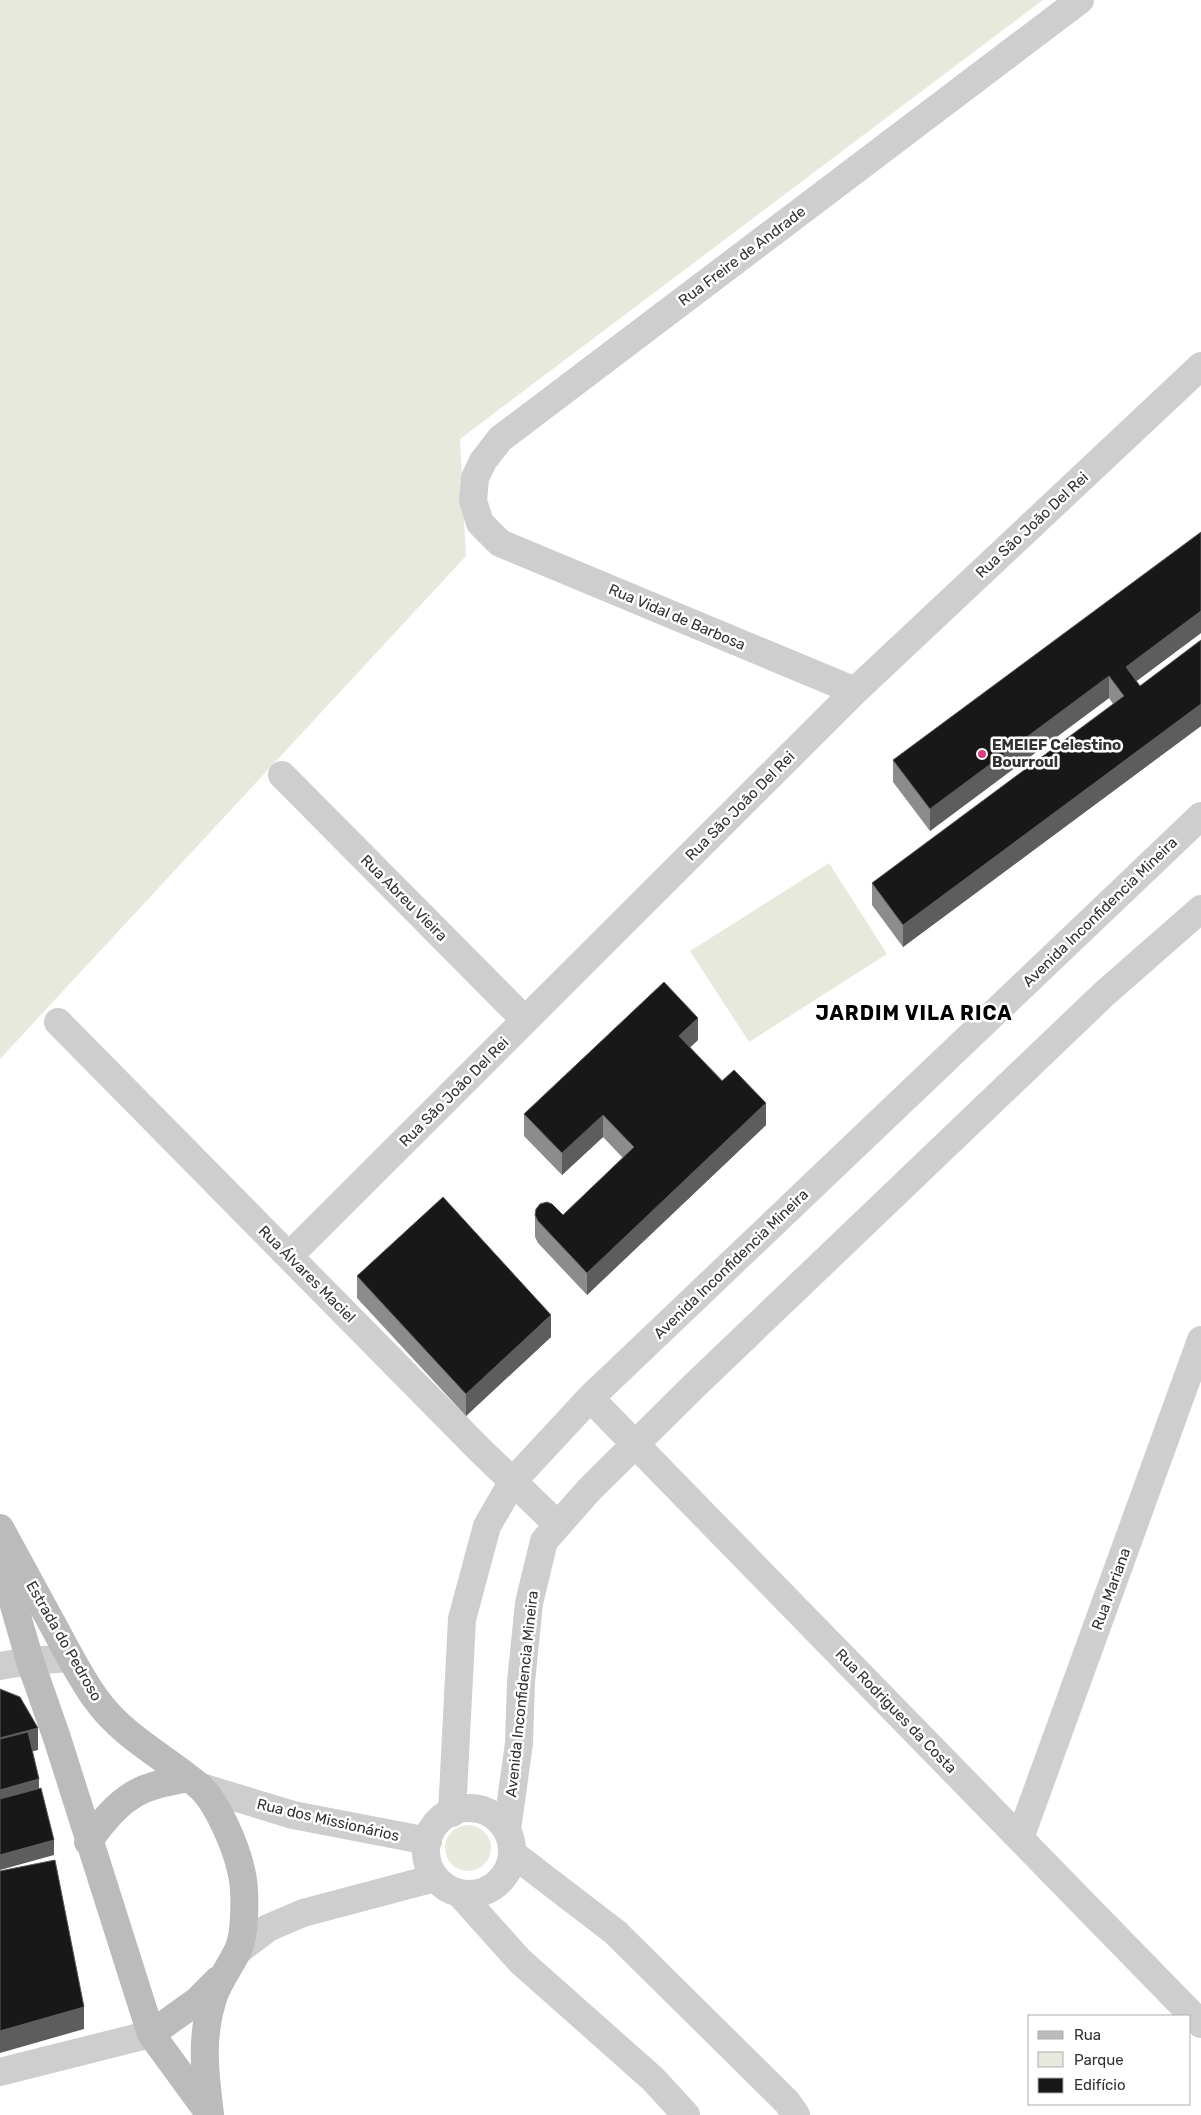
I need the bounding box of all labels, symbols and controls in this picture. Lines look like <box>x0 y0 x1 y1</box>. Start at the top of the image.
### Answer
street label: Rua Freire de Andrade <box>675 202 809 310</box>
street label: Rua São João Del Rei <box>972 468 1092 582</box>
street label: Rua Vidal de Barbosa <box>606 580 748 654</box>
place label: EMEIEF Celestino Bourroul <box>992 736 1121 771</box>
street label: Rua São João Del Rei <box>682 748 798 864</box>
marker: EMEIEF Celestino Bourroul <box>976 748 988 760</box>
street label: Avenida Inconfidencia Mineira <box>1019 833 1181 991</box>
street label: Rua Abreu Vieira <box>357 851 451 945</box>
district label: JARDIM VILA RICA <box>815 1001 1013 1025</box>
street label: Rua São João Del Rei <box>396 1034 512 1150</box>
street label: Avenida Inconfidencia Mineira <box>650 1185 812 1343</box>
street label: Rua Álvares Maciel <box>255 1222 359 1326</box>
street label: Rua Mariana <box>1088 1546 1134 1632</box>
street label: Estrada do Pedroso <box>22 1578 106 1704</box>
street label: Avenida Inconfidencia Mineira <box>502 1590 542 1798</box>
street label: Rua Rodrigues da Costa <box>832 1645 960 1777</box>
street label: Rua dos Missionários <box>255 1795 401 1845</box>
legend <box>1028 2015 1191 2105</box>
text: Rua <box>1074 2026 1101 2044</box>
text: Parque <box>1074 2051 1124 2069</box>
text: Edifício <box>1074 2076 1126 2094</box>

